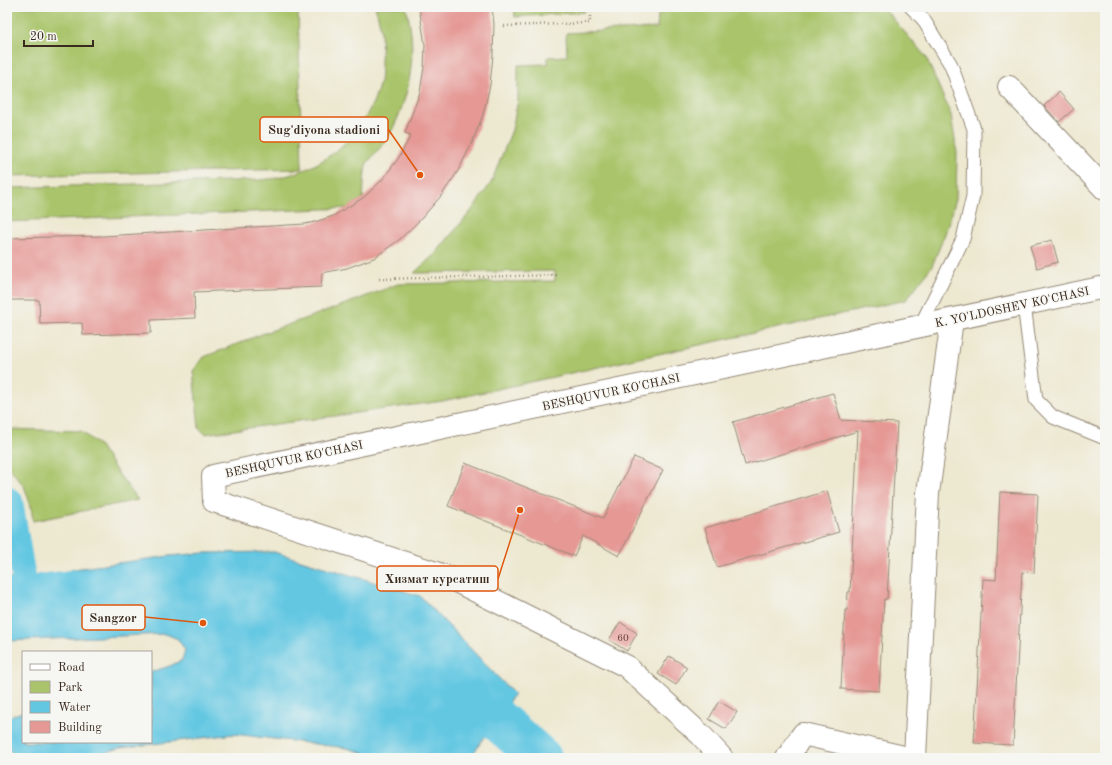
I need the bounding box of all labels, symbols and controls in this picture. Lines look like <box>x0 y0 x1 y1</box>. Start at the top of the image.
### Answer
scale bar <box>24 22 93 48</box>
text: 20 m <box>30 31 57 43</box>
callout: Sug'diyona stadioni <box>260 117 388 142</box>
text: Sug'diyona stadioni <box>268 124 380 137</box>
street label: K. YO'LDOSHEV KO'CHASI <box>934 286 1091 330</box>
street label: BESHQUVUR KO'CHASI <box>541 372 681 413</box>
street label: BESHQUVUR KO'CHASI <box>224 439 364 480</box>
callout: Хизмат курсатиш <box>377 566 498 591</box>
text: Хизмат курсатиш <box>384 573 490 586</box>
callout: Sangzor <box>82 605 145 630</box>
text: Sangzor <box>89 612 137 625</box>
house number: 60 <box>617 633 629 643</box>
legend <box>22 651 152 743</box>
text: Road <box>58 662 85 674</box>
text: Park <box>58 682 83 694</box>
text: Water <box>58 702 91 714</box>
text: Building <box>58 722 102 734</box>

